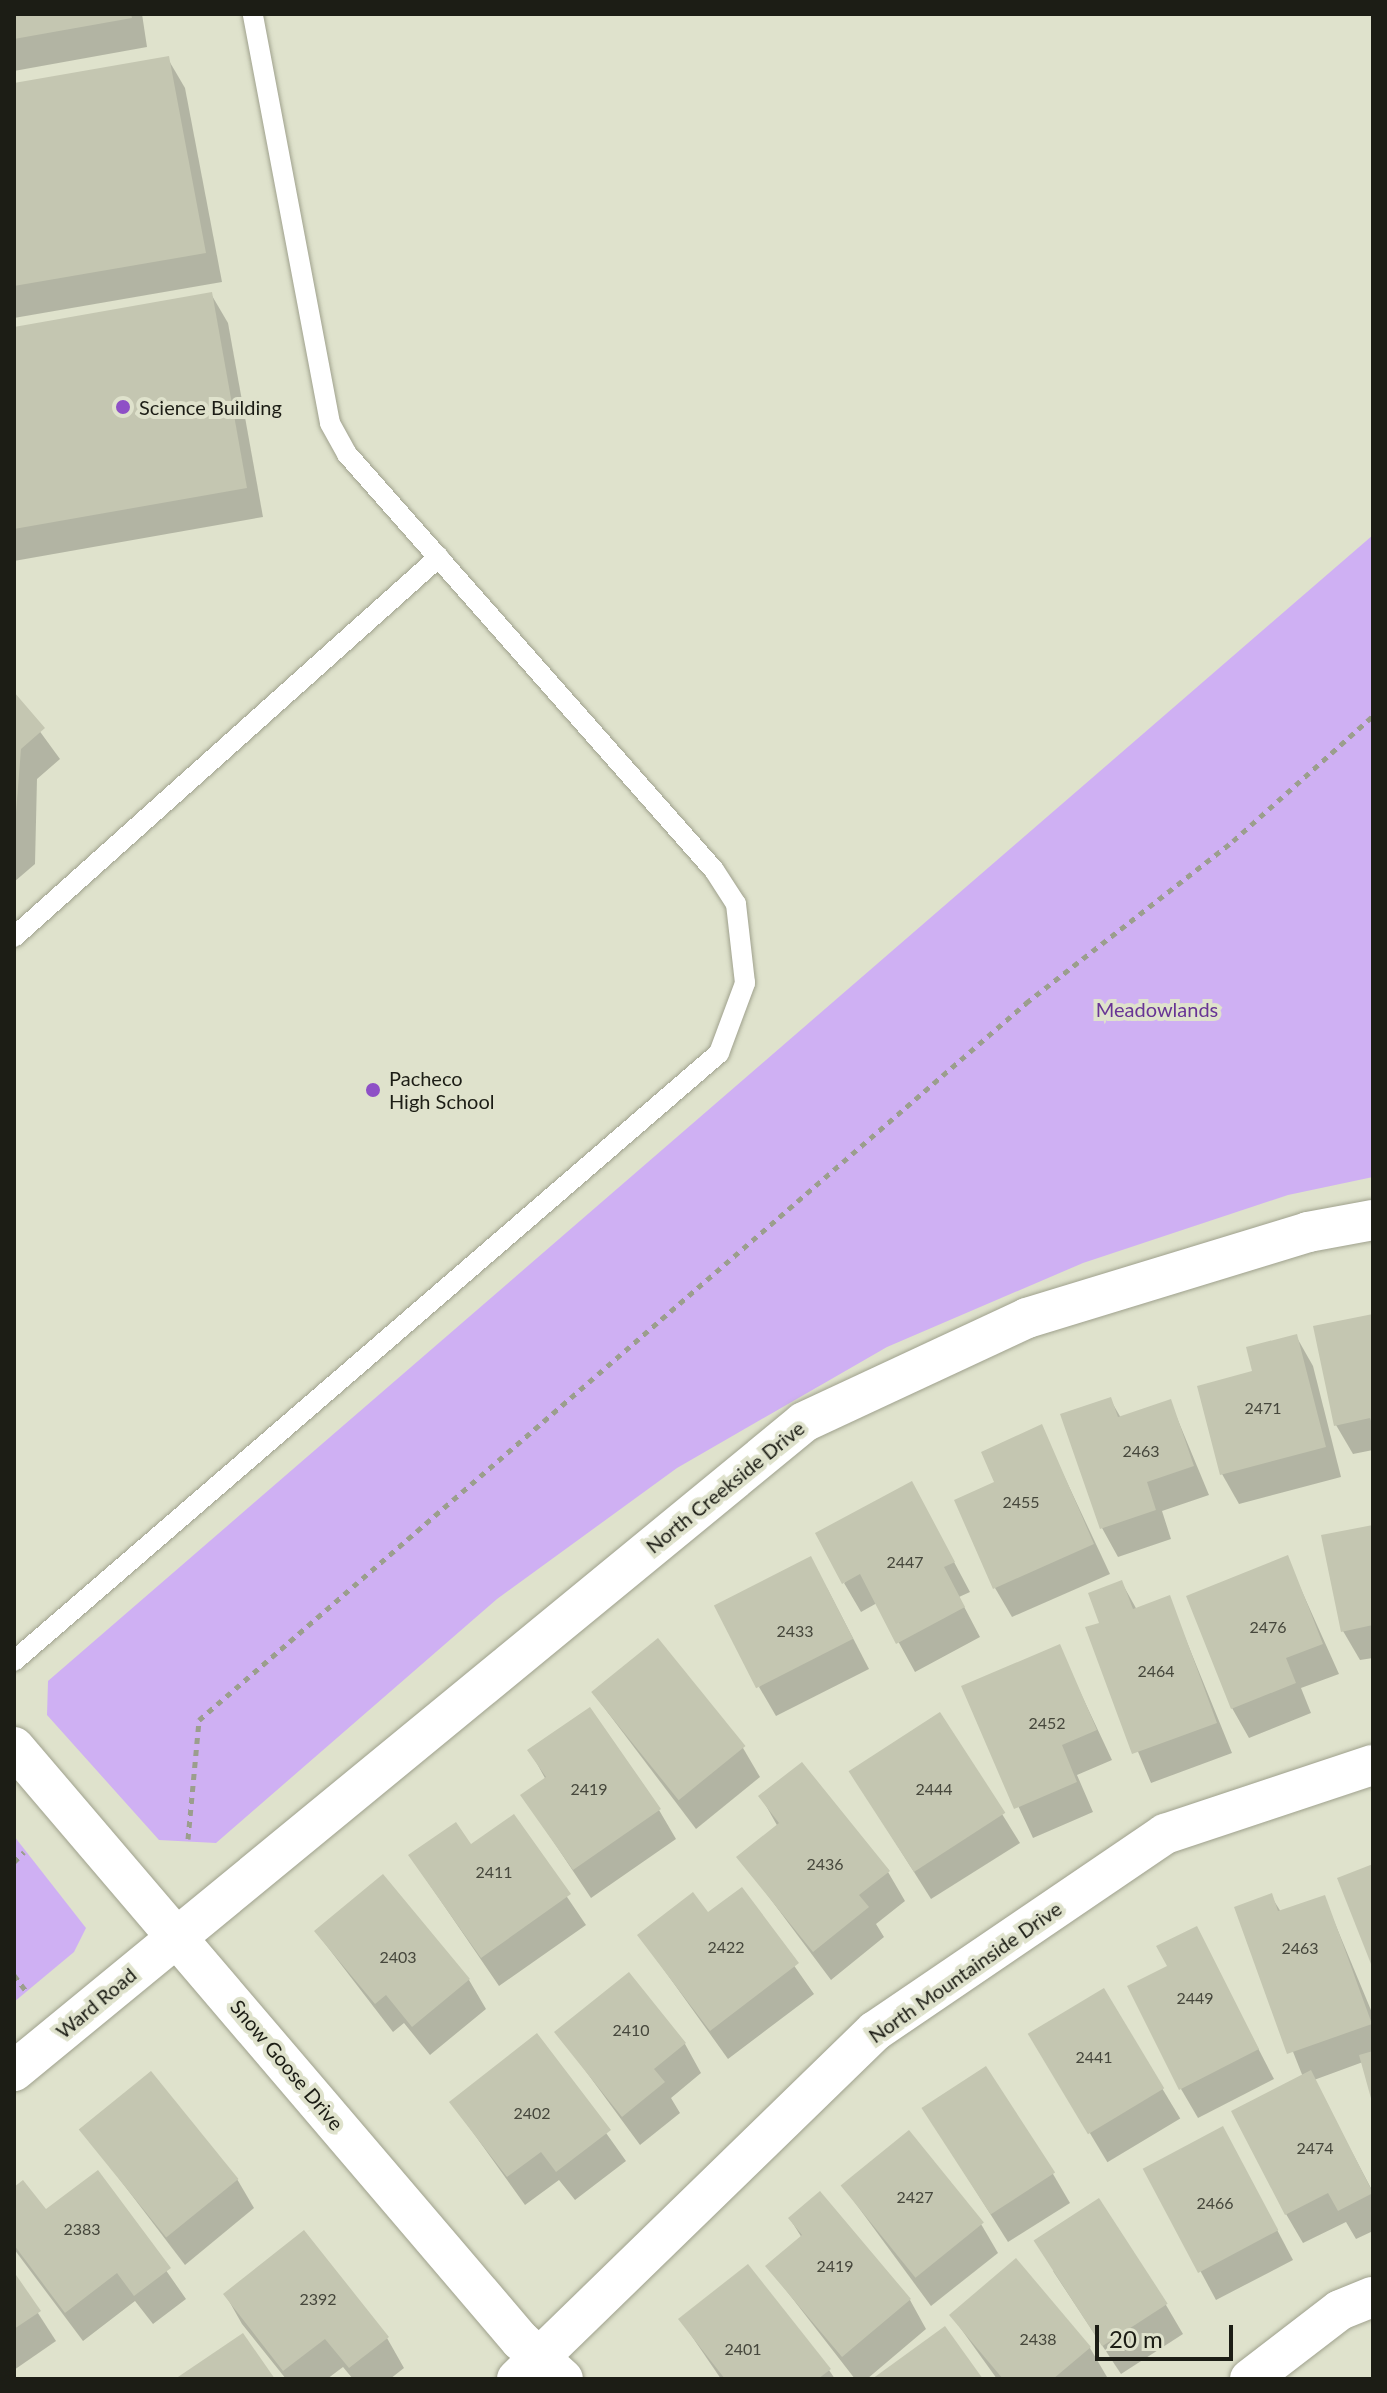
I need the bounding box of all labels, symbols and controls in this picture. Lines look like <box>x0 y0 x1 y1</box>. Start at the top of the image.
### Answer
place label: Science Building <box>139 395 282 419</box>
marker: Science Building <box>114 398 132 416</box>
park label: Meadowlands <box>1096 997 1218 1021</box>
place label: Pacheco High School <box>389 1066 494 1113</box>
marker: Pacheco High School <box>364 1081 382 1099</box>
house number: 2471 <box>1244 1398 1282 1418</box>
street label: North Creekside Drive <box>641 1416 809 1558</box>
house number: 2463 <box>1122 1441 1160 1461</box>
house number: 2455 <box>1002 1492 1040 1512</box>
house number: 2447 <box>886 1552 924 1572</box>
house number: 2476 <box>1249 1617 1287 1637</box>
house number: 2433 <box>776 1621 814 1641</box>
house number: 2464 <box>1137 1661 1175 1681</box>
house number: 2452 <box>1028 1713 1066 1733</box>
house number: 2419 <box>570 1779 608 1799</box>
house number: 2444 <box>915 1779 953 1799</box>
house number: 2436 <box>806 1854 844 1874</box>
house number: 2411 <box>475 1862 513 1882</box>
street label: North Mountainside Drive <box>864 1896 1066 2048</box>
house number: 2422 <box>707 1937 745 1957</box>
house number: 2463 <box>1281 1938 1319 1958</box>
house number: 2403 <box>379 1947 417 1967</box>
street label: Ward Road <box>51 1963 141 2043</box>
house number: 2449 <box>1176 1988 1214 2008</box>
street label: Snow Goose Drive <box>225 1995 349 2135</box>
house number: 2410 <box>612 2020 650 2040</box>
house number: 2441 <box>1075 2047 1113 2067</box>
house number: 2402 <box>513 2103 551 2123</box>
house number: 2474 <box>1296 2138 1334 2158</box>
house number: 2427 <box>896 2187 934 2207</box>
house number: 2466 <box>1196 2193 1234 2213</box>
house number: 2383 <box>63 2219 101 2239</box>
house number: 2419 <box>816 2256 854 2276</box>
house number: 2392 <box>299 2289 337 2309</box>
scale bar <box>1099 2309 1237 2359</box>
text: 20 m <box>1109 2324 1163 2353</box>
house number: 2438 <box>1019 2329 1057 2349</box>
house number: 2401 <box>724 2339 762 2359</box>

